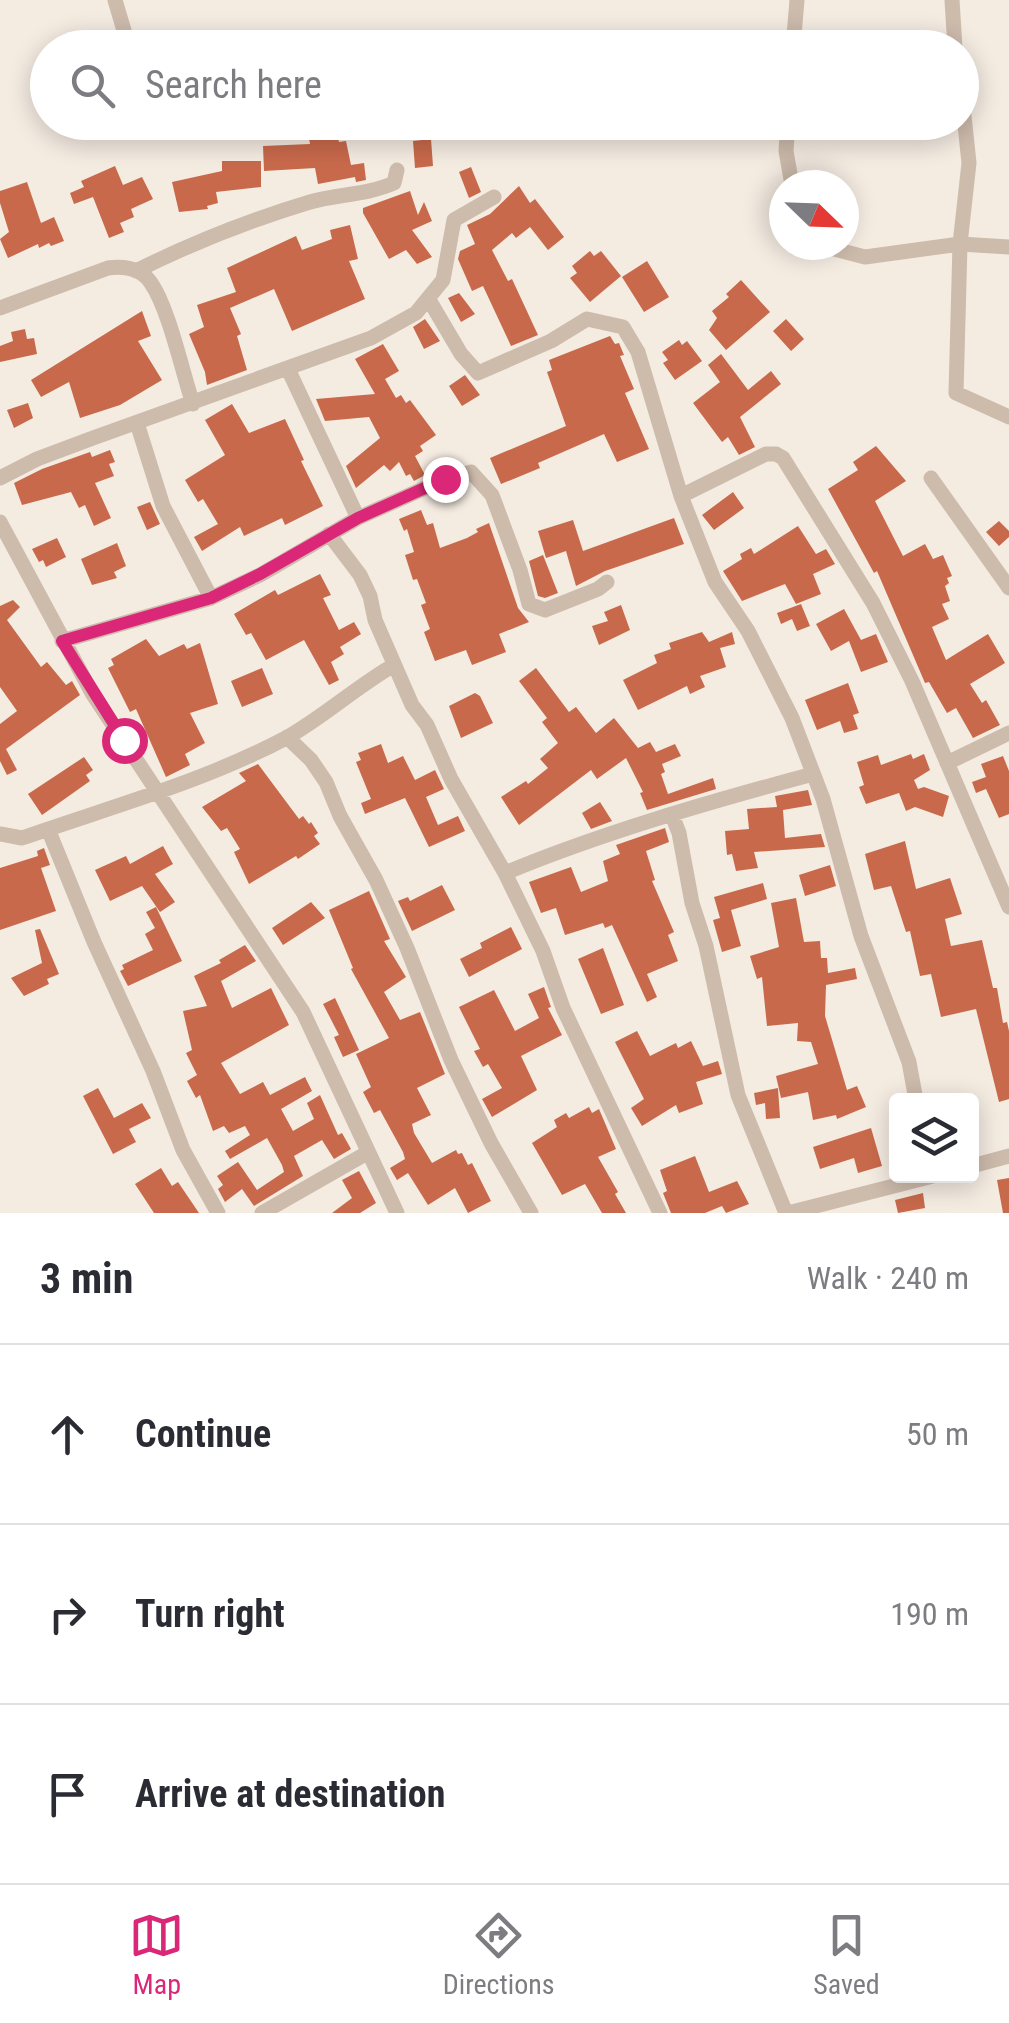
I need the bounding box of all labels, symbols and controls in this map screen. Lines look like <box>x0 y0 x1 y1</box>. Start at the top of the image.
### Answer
search box <box>30 30 979 140</box>
icon: search <box>65 58 120 113</box>
text: Search here <box>145 63 322 107</box>
north arrow <box>769 170 859 260</box>
route end <box>423 457 469 503</box>
route start <box>102 718 148 764</box>
map controls <box>889 1093 979 1183</box>
button: layers <box>889 1093 979 1183</box>
text: 3 min <box>40 1254 133 1303</box>
text: Walk · 240 m <box>807 1259 969 1297</box>
icon: ahead <box>40 1407 95 1462</box>
text: Continue <box>135 1412 271 1456</box>
text: 50 m <box>906 1415 969 1453</box>
icon: right <box>40 1587 95 1642</box>
text: Turn right <box>135 1592 285 1636</box>
text: 190 m <box>890 1595 969 1633</box>
icon: arrive <box>40 1767 95 1822</box>
text: Arrive at destination <box>135 1772 445 1816</box>
tab: Map <box>129 1908 184 2001</box>
tab: Directions <box>443 1908 555 2001</box>
tab: Saved <box>813 1908 880 2001</box>

